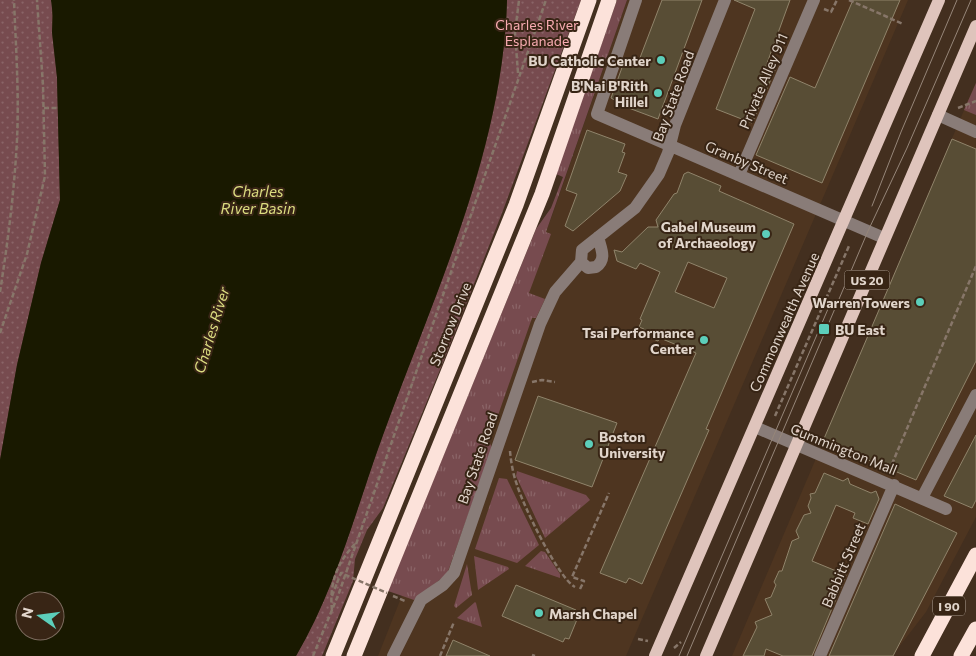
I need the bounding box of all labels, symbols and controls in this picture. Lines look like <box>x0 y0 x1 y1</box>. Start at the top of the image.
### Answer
park label: Charles River Esplanade <box>495 16 579 49</box>
street label: Private Alley 911 <box>735 31 791 131</box>
street label: Bay State Road <box>649 48 697 144</box>
place label: BU Catholic Center <box>528 52 651 69</box>
marker: BU Catholic Center <box>655 54 667 66</box>
place label: B'Nai B'Rith Hillel <box>571 77 648 110</box>
marker: B'Nai B'Rith Hillel <box>652 87 664 99</box>
street label: Granby Street <box>703 137 791 187</box>
water label: Charles River Basin <box>220 182 296 217</box>
place label: Gabel Museum of Archaeology <box>658 218 756 251</box>
marker: Gabel Museum of Archaeology <box>760 228 772 240</box>
street label: Commonwealth Avenue <box>746 250 822 394</box>
road number: US 20 <box>844 270 890 290</box>
street label: Storrow Drive <box>425 280 475 368</box>
water label: Charles River <box>189 284 233 375</box>
place label: Warren Towers <box>812 294 910 311</box>
marker: Warren Towers <box>914 296 926 308</box>
place label: BU East <box>835 321 885 338</box>
marker: BU East <box>817 322 831 336</box>
place label: Tsai Performance Center <box>582 324 694 357</box>
marker: Tsai Performance Center <box>698 334 710 346</box>
street label: Bay State Road <box>453 410 501 506</box>
street label: Cummington Mall <box>788 420 900 478</box>
place label: Boston University <box>599 428 666 461</box>
marker: Boston University <box>583 438 595 450</box>
street label: Babbitt Street <box>818 520 869 610</box>
north arrow <box>15 591 65 641</box>
road number: I 90 <box>933 596 965 616</box>
place label: Marsh Chapel <box>549 605 637 622</box>
text: N <box>17 606 36 620</box>
marker: Marsh Chapel <box>533 607 545 619</box>

